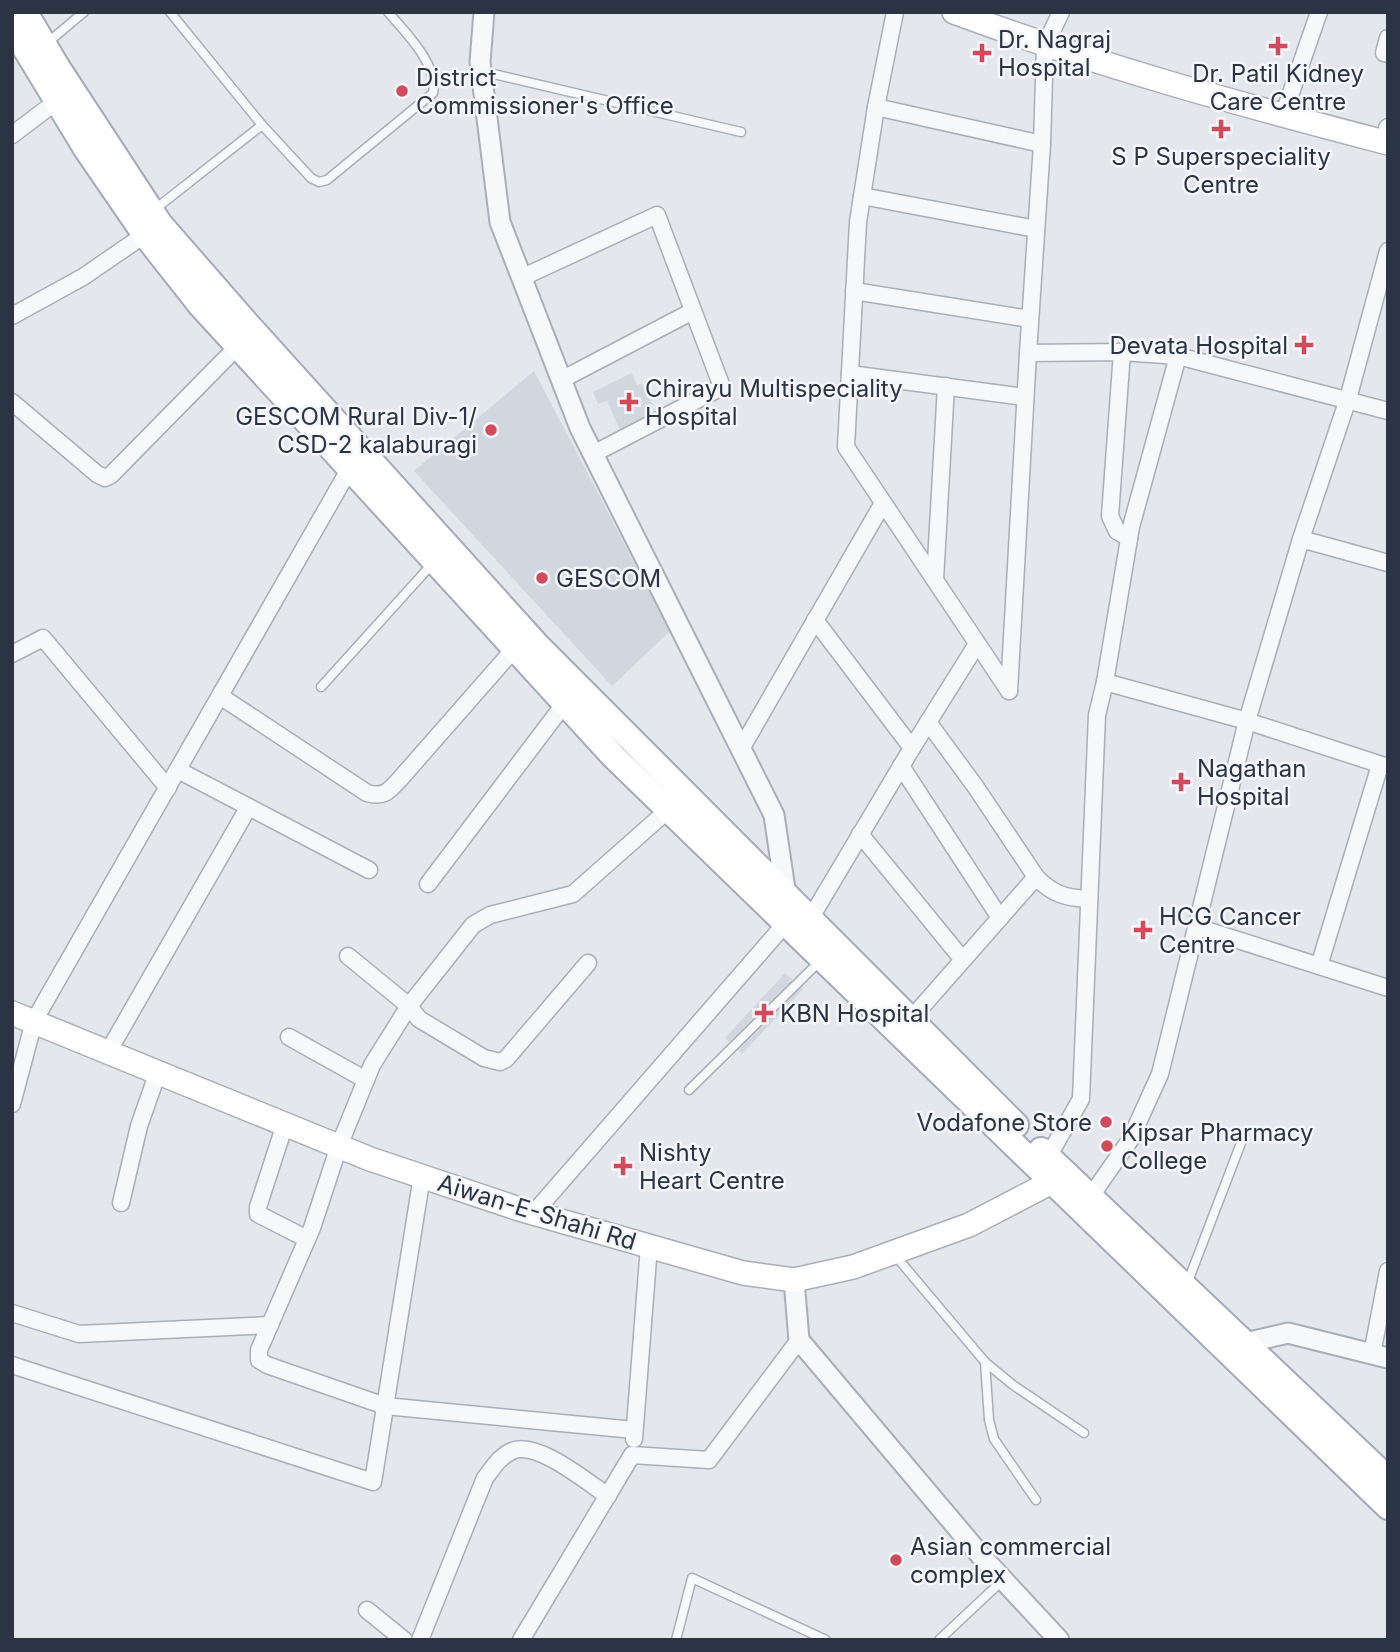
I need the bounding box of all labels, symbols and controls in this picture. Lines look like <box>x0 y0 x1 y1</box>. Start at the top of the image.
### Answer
place label: Dr. Nagraj Hospital <box>998 25 1111 82</box>
marker: Dr. Patil Kidney Care Centre <box>1268 36 1288 56</box>
marker: Dr. Nagraj Hospital <box>972 43 992 63</box>
place label: Dr. Patil Kidney Care Centre <box>1192 59 1364 116</box>
place label: District Commissioner's Office <box>416 63 674 120</box>
marker: District Commissioner's Office <box>394 83 410 99</box>
marker: S P Superspeciality Centre <box>1211 119 1231 139</box>
place label: S P Superspeciality Centre <box>1111 142 1331 199</box>
place label: Devata Hospital <box>1109 331 1288 360</box>
marker: Devata Hospital <box>1294 335 1314 355</box>
place label: Chirayu Multispeciality Hospital <box>645 374 903 431</box>
marker: Chirayu Multispeciality Hospital <box>619 392 639 412</box>
place label: GESCOM Rural Div-1/ CSD-2 kalaburagi <box>235 402 477 459</box>
marker: GESCOM Rural Div-1/ CSD-2 kalaburagi <box>483 422 499 438</box>
place label: GESCOM <box>556 564 661 593</box>
marker: GESCOM <box>534 570 550 586</box>
place label: Nagathan Hospital <box>1197 754 1306 811</box>
marker: Nagathan Hospital <box>1171 772 1191 792</box>
place label: HCG Cancer Centre <box>1159 902 1301 959</box>
marker: HCG Cancer Centre <box>1133 920 1153 940</box>
place label: KBN Hospital <box>780 999 929 1028</box>
marker: KBN Hospital <box>754 1003 774 1023</box>
place label: Vodafone Store <box>917 1108 1092 1137</box>
marker: Vodafone Store <box>1098 1114 1114 1130</box>
place label: Kipsar Pharmacy College <box>1121 1118 1314 1175</box>
place label: Nishty Heart Centre <box>639 1138 785 1195</box>
marker: Kipsar Pharmacy College <box>1099 1138 1115 1154</box>
marker: Nishty Heart Centre <box>613 1156 633 1176</box>
street label: Aiwan-E-Shahi Rd <box>434 1168 640 1256</box>
place label: Asian commercial complex <box>910 1532 1111 1589</box>
marker: Asian commercial complex <box>888 1552 904 1568</box>

